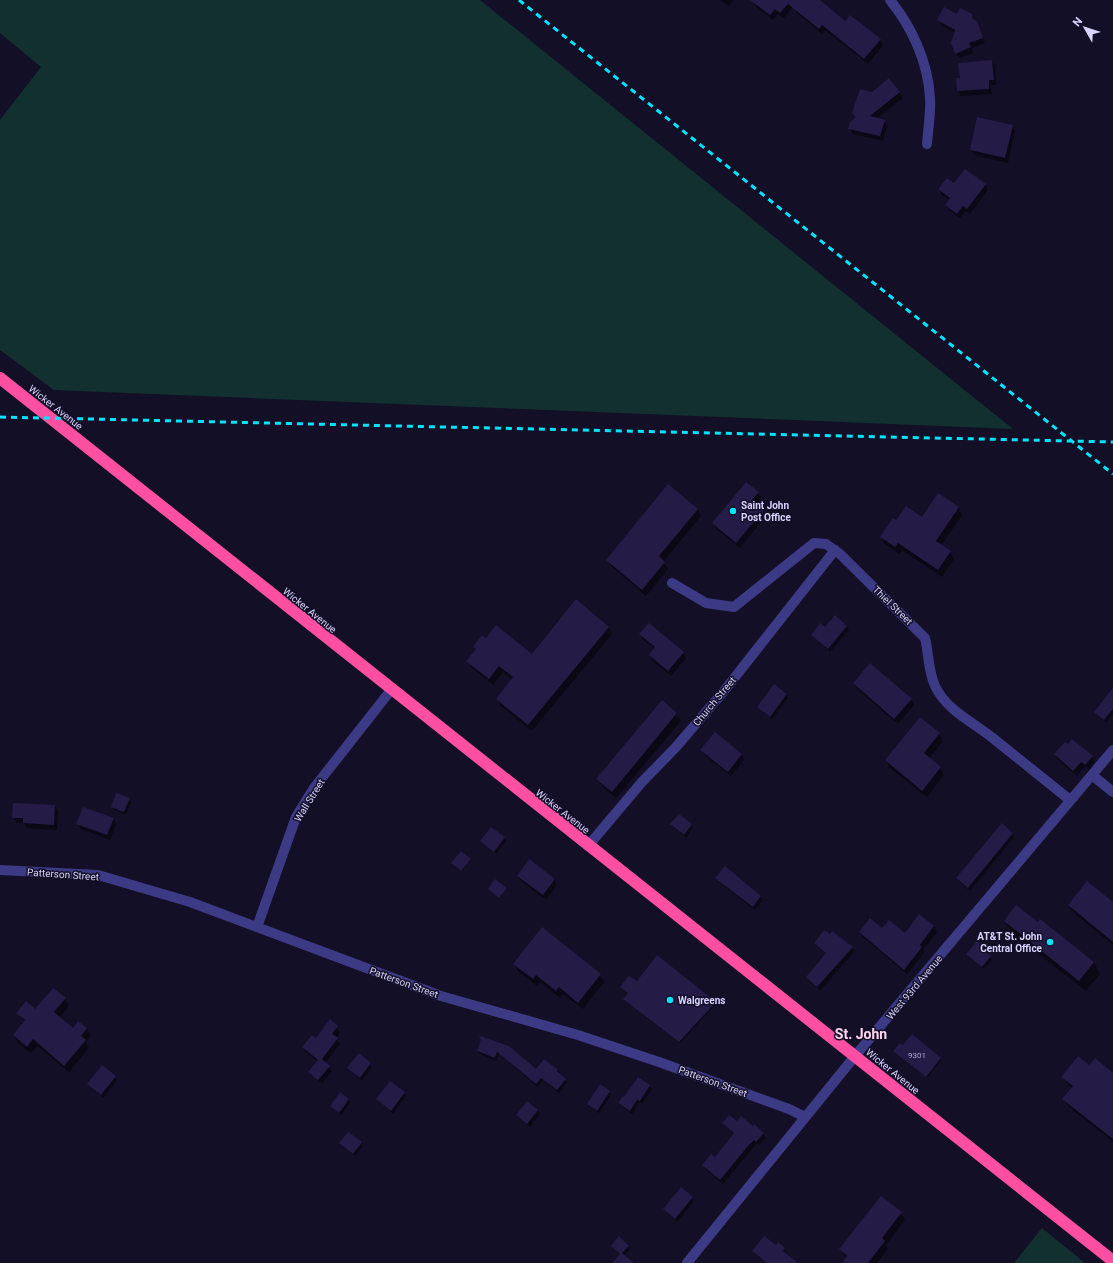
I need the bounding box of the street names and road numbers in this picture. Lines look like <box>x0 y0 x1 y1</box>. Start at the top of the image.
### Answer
street label: Wicker Avenue <box>27 383 85 432</box>
street label: Thiel Street <box>871 584 915 627</box>
street label: Wicker Avenue <box>281 586 339 635</box>
street label: Church Street <box>691 675 738 728</box>
street label: Wall Street <box>292 777 327 823</box>
street label: Wicker Avenue <box>534 787 592 836</box>
street label: Patterson Street <box>27 866 99 883</box>
street label: West 93rd Avenue <box>884 953 944 1022</box>
street label: Patterson Street <box>368 965 440 1000</box>
street label: Wicker Avenue <box>864 1047 922 1096</box>
street label: Patterson Street <box>677 1064 749 1099</box>

